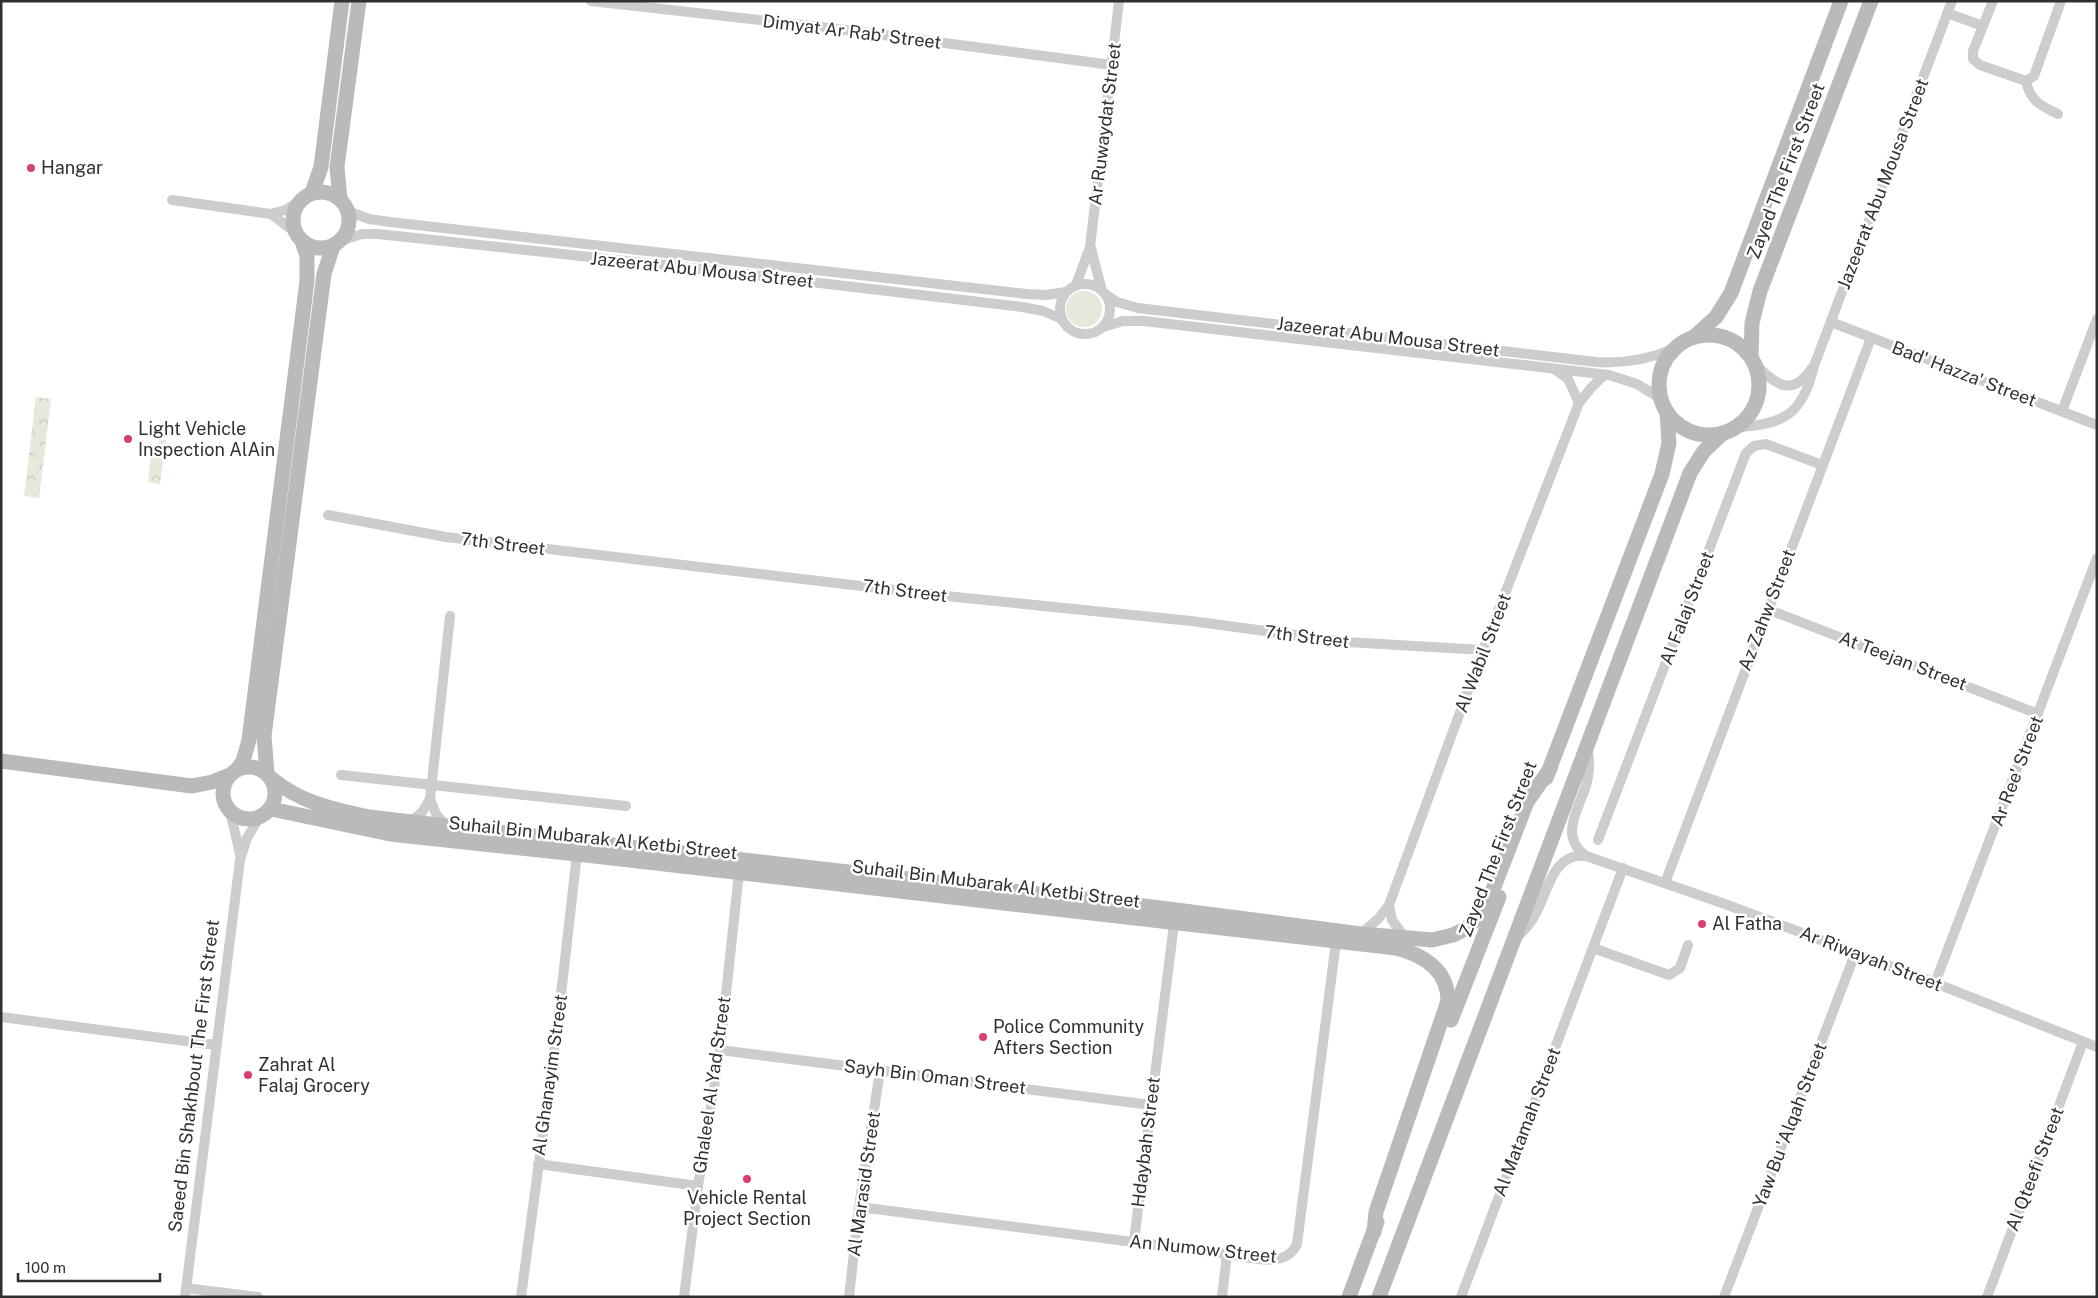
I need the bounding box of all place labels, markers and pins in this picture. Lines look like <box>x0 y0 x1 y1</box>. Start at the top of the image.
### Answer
place label: Hangar <box>41 157 103 178</box>
marker: Hangar <box>25 162 37 174</box>
place label: Light Vehicle Inspection AlAin <box>138 418 275 460</box>
marker: Light Vehicle Inspection AlAin <box>122 433 134 445</box>
place label: Al Fatha <box>1712 913 1782 934</box>
marker: Al Fatha <box>1696 918 1708 930</box>
place label: Police Community Afters Section <box>993 1016 1145 1058</box>
marker: Police Community Afters Section <box>977 1031 989 1043</box>
place label: Zahrat Al Falaj Grocery <box>258 1054 370 1096</box>
marker: Zahrat Al Falaj Grocery <box>242 1069 254 1081</box>
marker: Vehicle Rental Project Section <box>741 1173 753 1185</box>
place label: Vehicle Rental Project Section <box>683 1187 811 1229</box>

